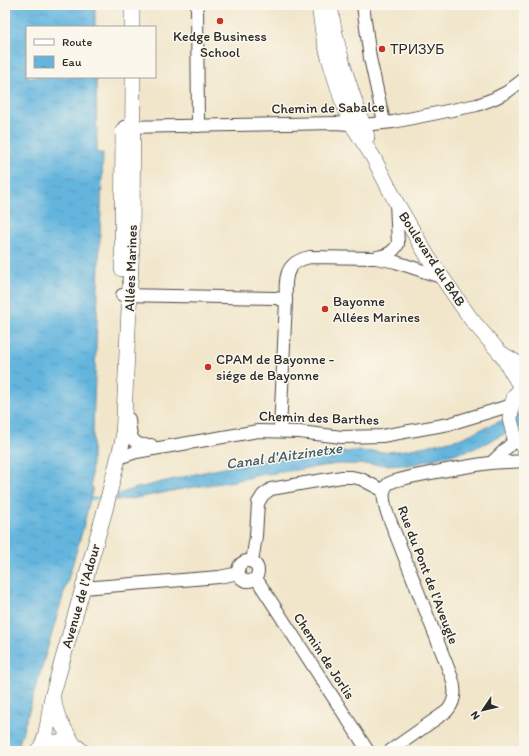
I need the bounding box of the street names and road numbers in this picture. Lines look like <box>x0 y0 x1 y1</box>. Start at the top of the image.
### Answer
street label: Chemin de Sabalce <box>271 99 385 117</box>
street label: Boulevard du BAB <box>395 208 469 310</box>
street label: Allées Marines <box>121 224 141 312</box>
street label: Chemin des Barthes <box>259 407 379 429</box>
street label: Rue du Pont de l'Aveugle <box>394 503 462 647</box>
street label: Avenue de l'Adour <box>58 541 104 650</box>
street label: Chemin de Jorlis <box>290 610 358 702</box>

